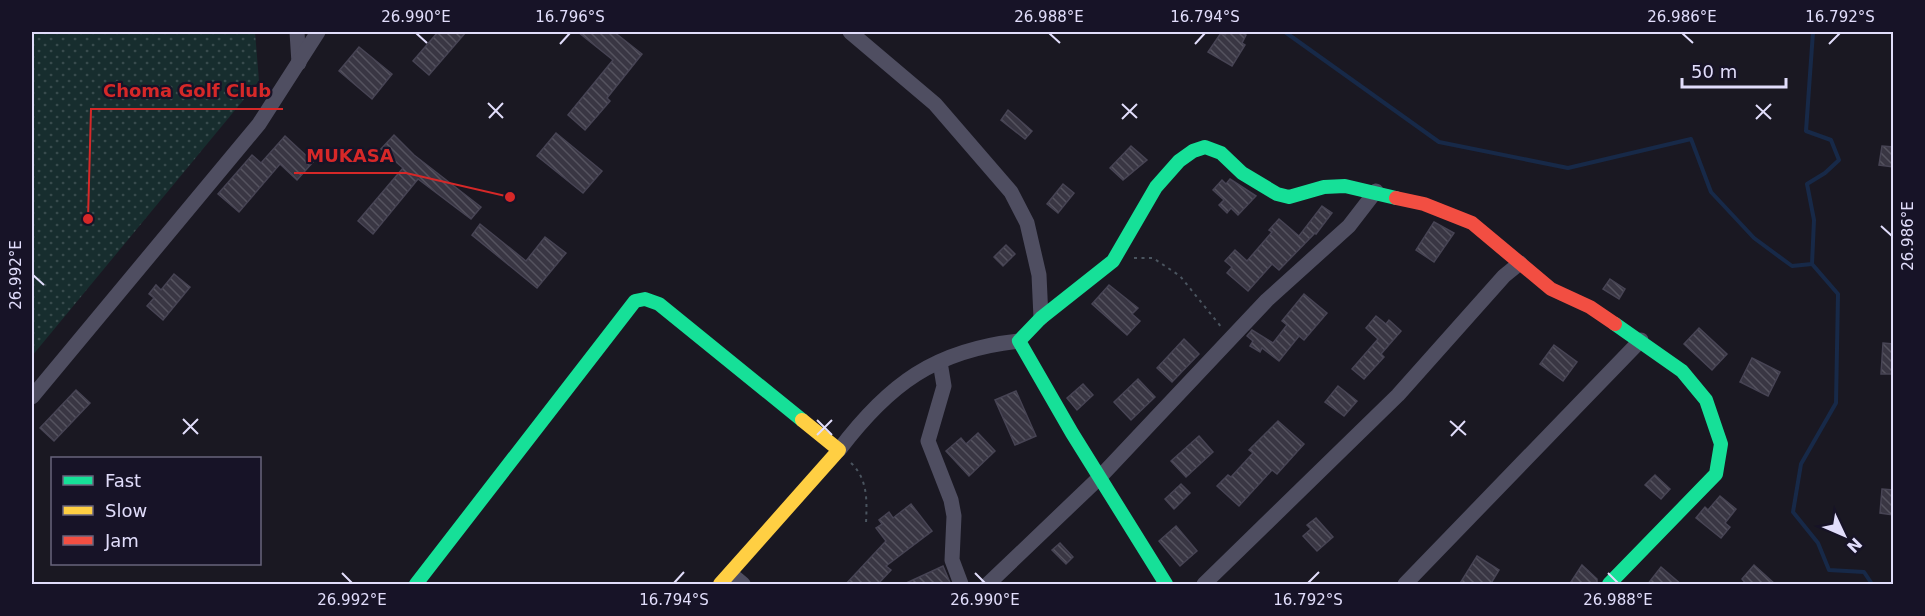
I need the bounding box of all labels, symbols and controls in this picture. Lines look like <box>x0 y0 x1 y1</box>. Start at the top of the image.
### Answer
text: 26.990°E <box>381 8 451 26</box>
text: 16.796°S <box>535 8 605 26</box>
text: 26.988°E <box>1014 8 1084 26</box>
text: 16.794°S <box>1170 8 1240 26</box>
text: 26.986°E <box>1647 8 1717 26</box>
text: 16.792°S <box>1805 8 1875 26</box>
scale bar <box>1682 51 1786 89</box>
text: 50 m <box>1691 61 1737 82</box>
callout: Choma Golf Club <box>91 73 283 109</box>
text: Choma Golf Club <box>103 80 271 101</box>
callout: MUKASA <box>294 137 406 173</box>
text: MUKASA <box>306 145 394 166</box>
text: 26.986°E <box>1899 201 1917 271</box>
text: 26.992°E <box>7 240 25 310</box>
legend <box>51 457 261 565</box>
text: Fast <box>105 470 141 491</box>
text: Slow <box>105 500 147 521</box>
north arrow <box>1814 505 1874 565</box>
text: Jam <box>104 530 139 551</box>
text: N <box>1843 534 1866 556</box>
text: 26.992°E <box>317 591 387 609</box>
text: 16.794°S <box>639 591 709 609</box>
text: 26.990°E <box>950 591 1020 609</box>
text: 16.792°S <box>1273 591 1343 609</box>
text: 26.988°E <box>1583 591 1653 609</box>

